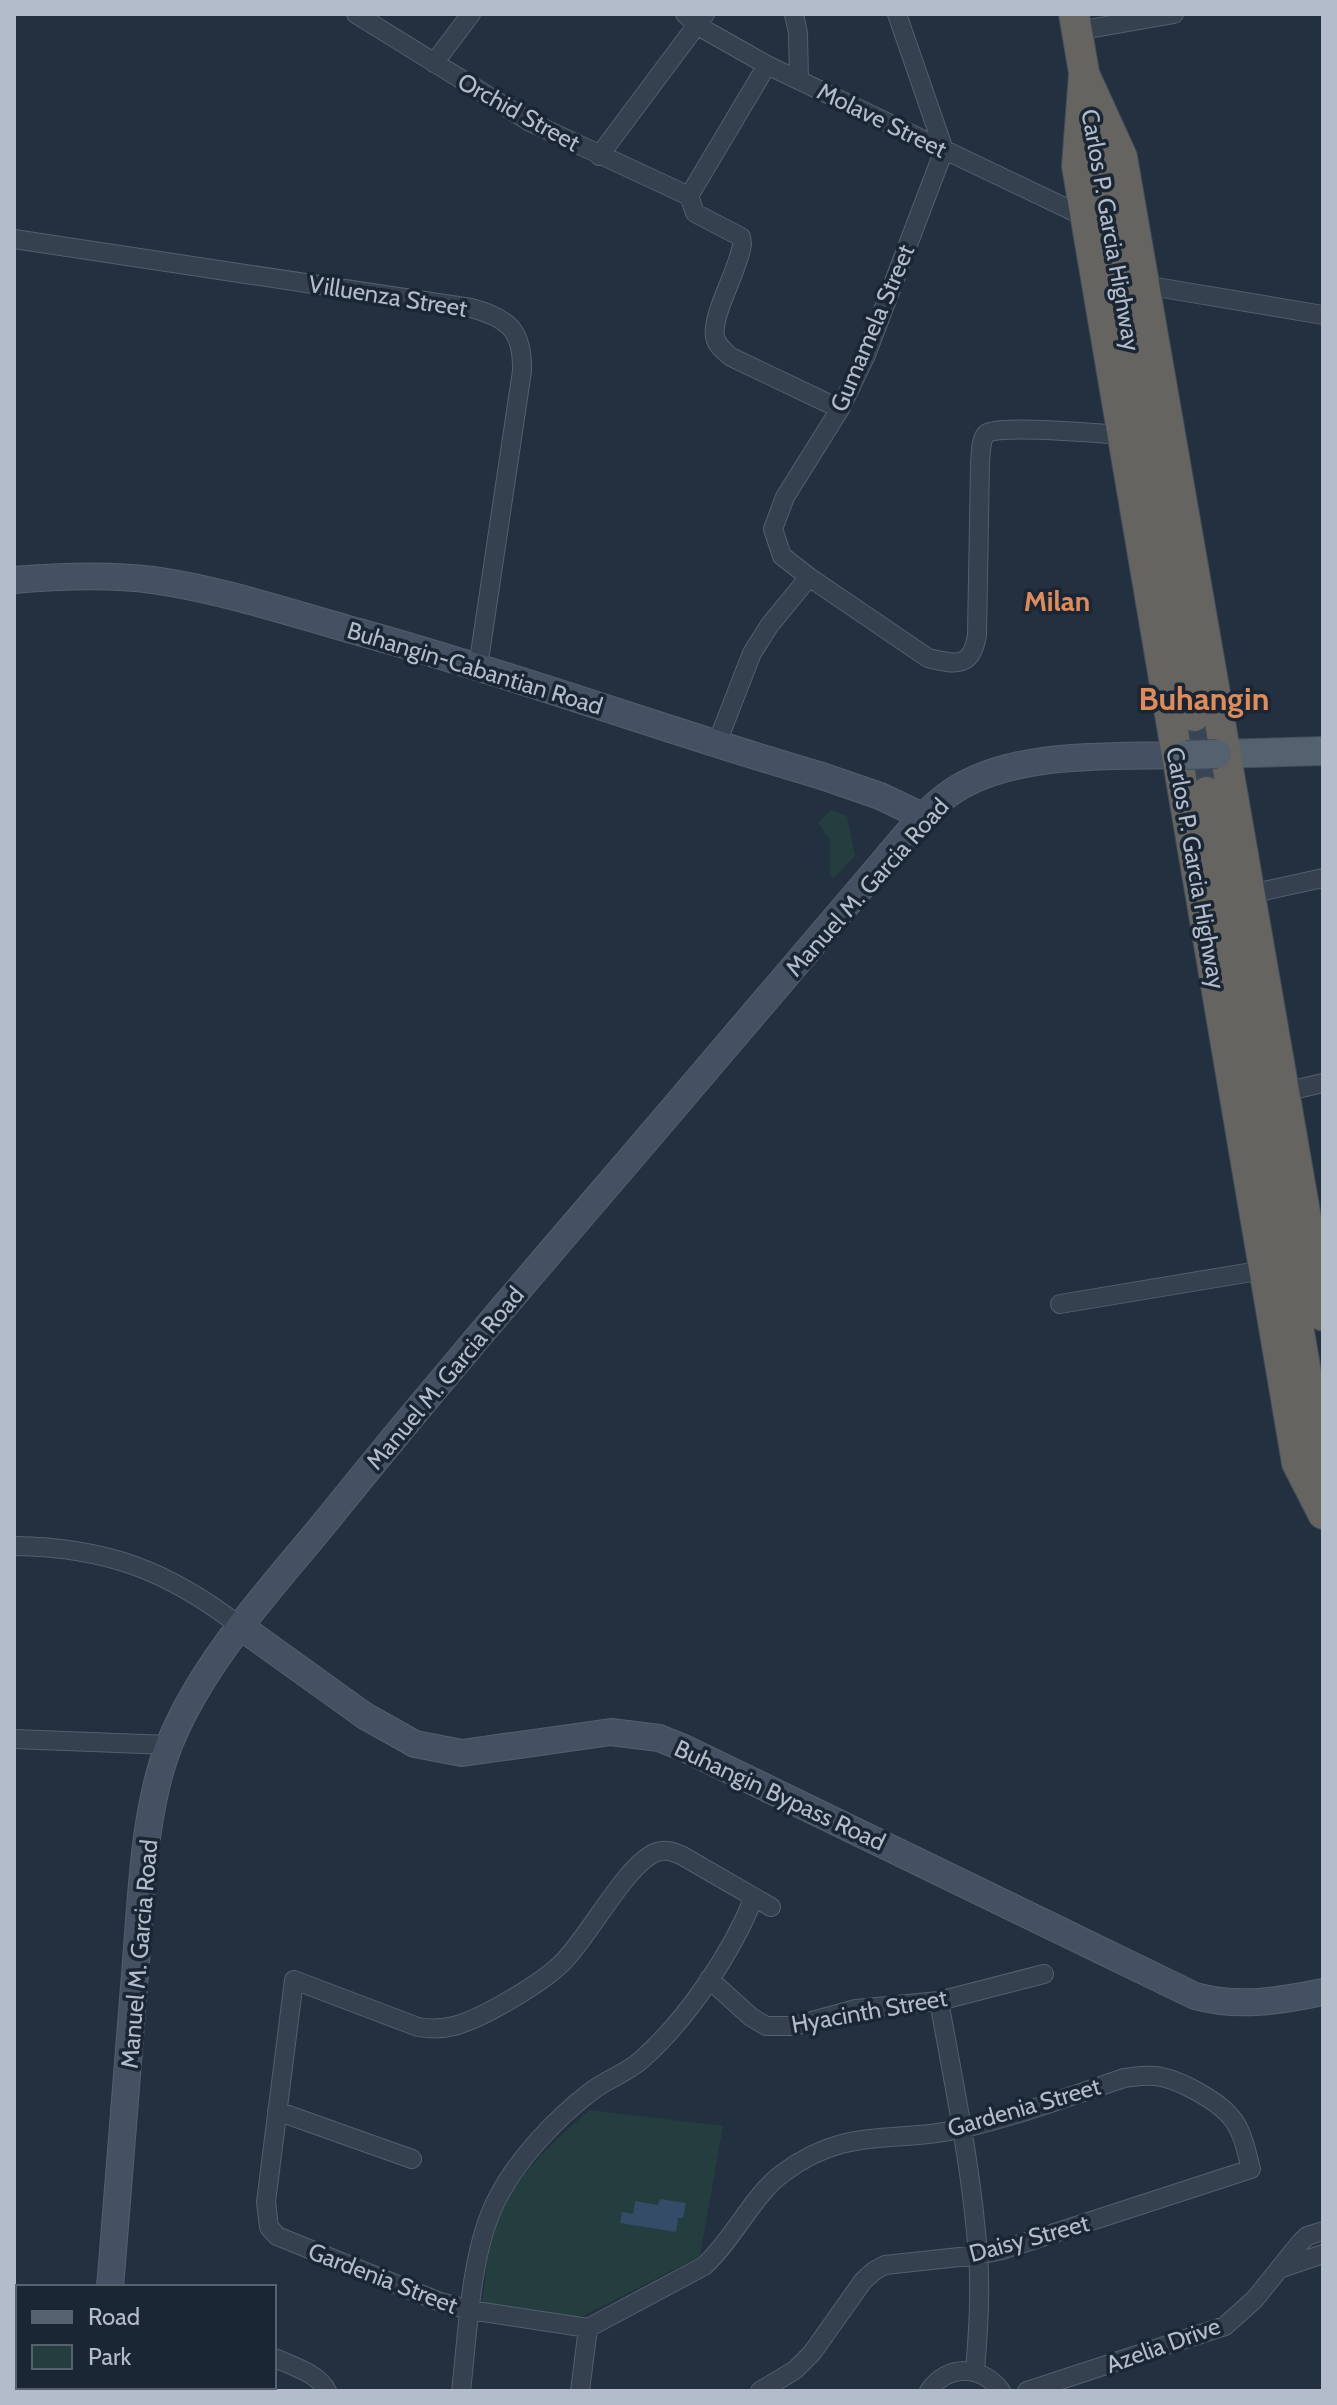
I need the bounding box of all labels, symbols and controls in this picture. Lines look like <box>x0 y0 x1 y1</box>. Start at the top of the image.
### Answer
street label: Orchid Street <box>453 67 585 157</box>
street label: Molave Street <box>813 76 951 164</box>
street label: Carlos P. Garcia Highway <box>1075 107 1147 353</box>
street label: Gumamela Street <box>824 240 920 416</box>
street label: Villuenza Street <box>307 269 469 323</box>
district label: Milan <box>1024 584 1090 618</box>
street label: Buhangin-Cabantian Road <box>344 615 606 721</box>
district label: Buhangin <box>1139 679 1269 718</box>
street label: Carlos P. Garcia Highway <box>1160 745 1232 991</box>
street label: Manuel M. Garcia Road <box>779 792 955 982</box>
street label: Manuel M. Garcia Road <box>360 1281 530 1475</box>
street label: Buhangin Bypass Road <box>670 1733 890 1857</box>
street label: Manuel M. Garcia Road <box>115 1838 163 2070</box>
street label: Hyacinth Street <box>789 1983 949 2039</box>
street label: Gardenia Street <box>944 2071 1104 2143</box>
street label: Daisy Street <box>966 2208 1092 2268</box>
street label: Gardenia Street <box>304 2236 462 2320</box>
legend <box>16 2285 276 2389</box>
text: Road <box>88 2302 140 2331</box>
street label: Azelia Drive <box>1102 2311 1224 2379</box>
text: Park <box>88 2342 131 2371</box>

